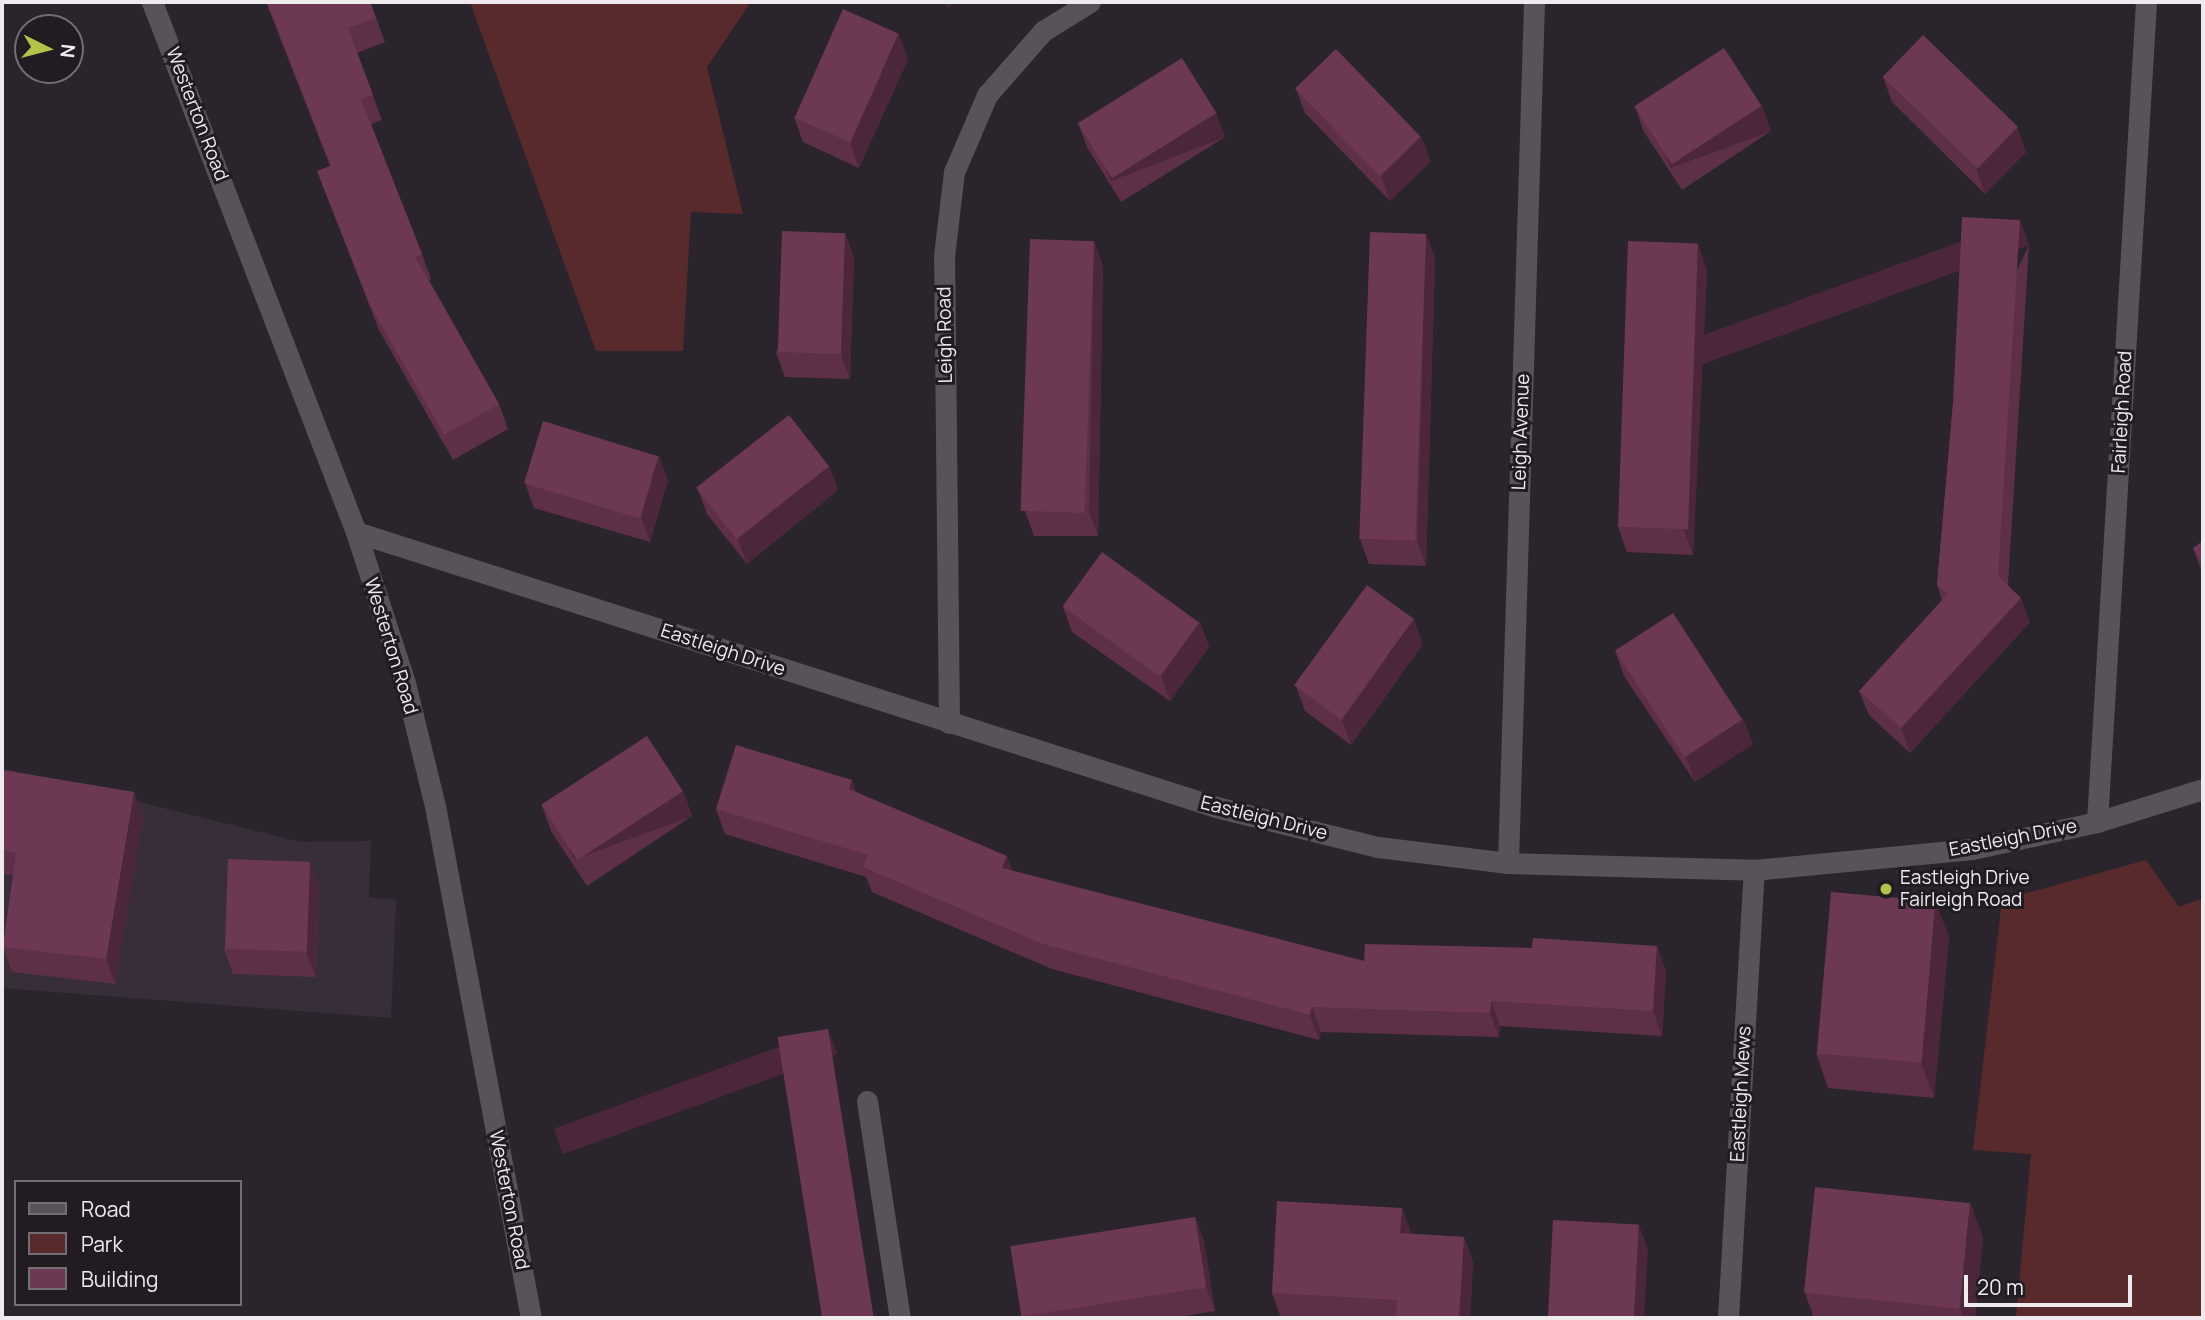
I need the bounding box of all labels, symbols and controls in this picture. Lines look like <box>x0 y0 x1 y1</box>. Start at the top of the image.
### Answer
north arrow <box>14 14 84 84</box>
text: N <box>54 43 82 59</box>
street label: Westerton Road <box>161 44 233 184</box>
street label: Leigh Road <box>933 287 957 383</box>
street label: Fairleigh Road <box>2107 350 2137 474</box>
street label: Leigh Avenue <box>1508 373 1534 491</box>
street label: Westerton Road <box>359 575 423 717</box>
street label: Eastleigh Drive <box>658 619 788 681</box>
street label: Eastleigh Drive <box>1198 791 1330 845</box>
street label: Eastleigh Drive <box>1947 814 2079 862</box>
place label: Eastleigh Drive Fairleigh Road <box>1900 867 2030 911</box>
marker: Eastleigh Drive Fairleigh Road <box>1878 881 1894 897</box>
street label: Eastleigh Mews <box>1726 1025 1756 1163</box>
street label: Westerton Road <box>484 1128 534 1272</box>
legend <box>14 1180 242 1306</box>
text: Road <box>81 1195 131 1223</box>
text: Park <box>81 1230 123 1258</box>
scale bar <box>1967 1260 2135 1304</box>
text: Building <box>81 1265 158 1293</box>
text: 20 m <box>1977 1273 2024 1301</box>

